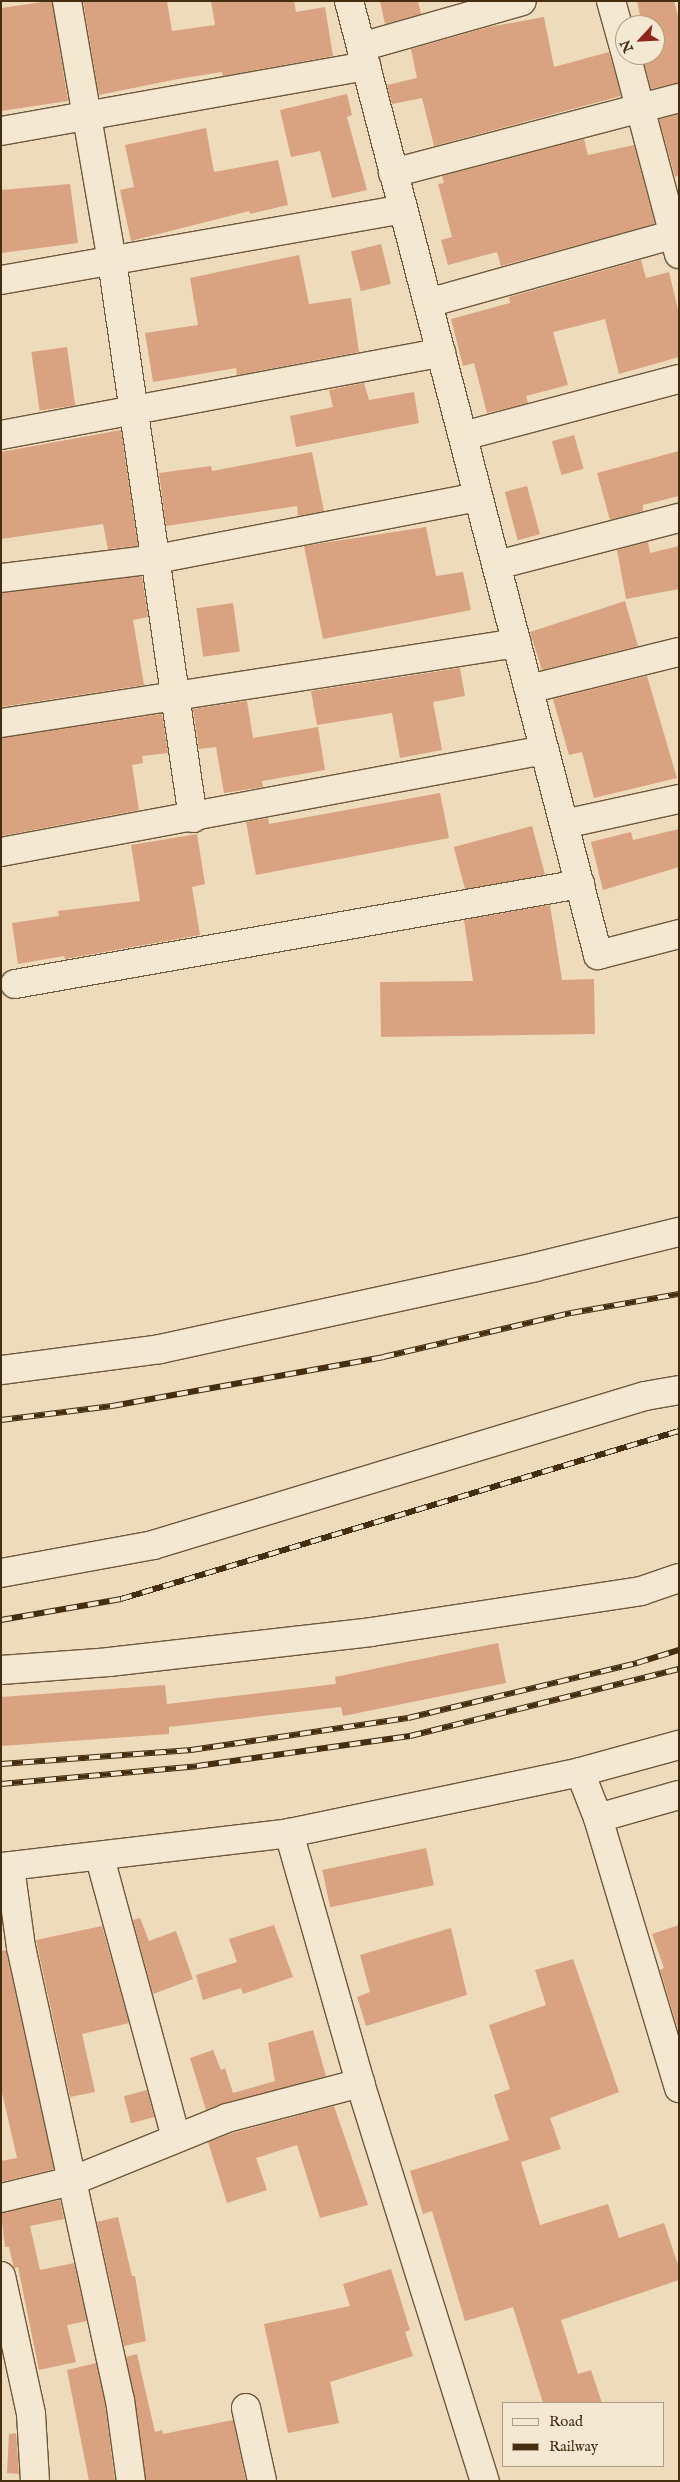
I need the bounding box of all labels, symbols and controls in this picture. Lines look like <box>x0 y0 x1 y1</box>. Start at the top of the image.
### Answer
north arrow <box>615 15 665 65</box>
text: N <box>617 37 638 55</box>
legend <box>502 2402 665 2467</box>
text: Road <box>549 2412 583 2431</box>
text: Railway <box>549 2437 598 2456</box>

